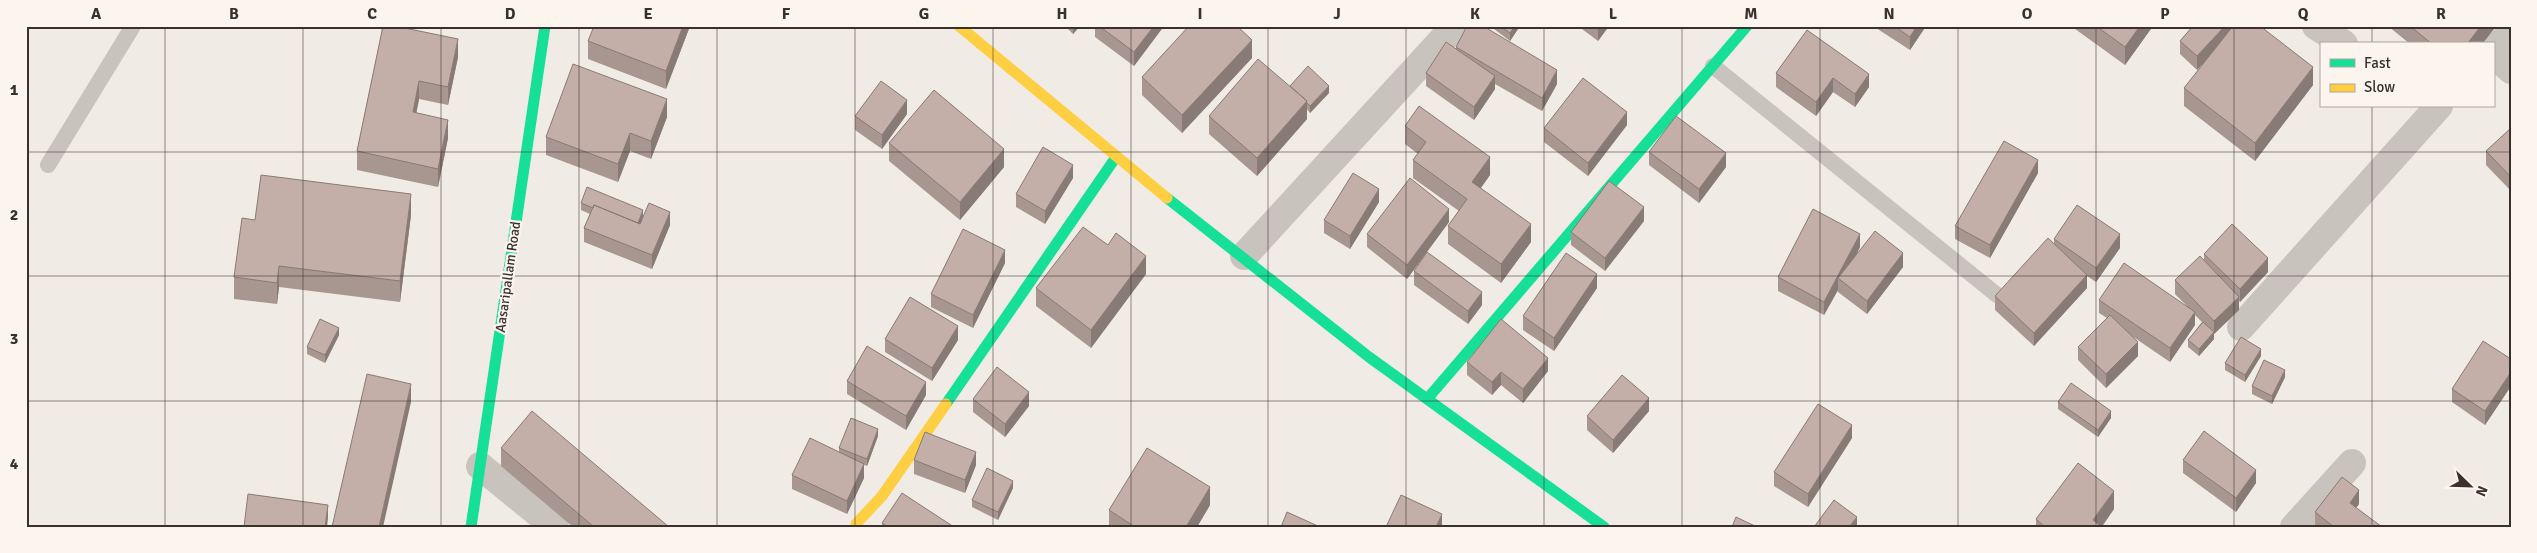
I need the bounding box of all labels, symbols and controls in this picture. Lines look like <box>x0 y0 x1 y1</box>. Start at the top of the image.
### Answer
text: A <box>91 4 102 24</box>
text: B <box>229 4 239 24</box>
text: C <box>367 4 377 24</box>
text: D <box>505 4 516 24</box>
text: E <box>643 4 653 24</box>
text: F <box>782 4 791 24</box>
text: G <box>919 4 929 24</box>
text: H <box>1057 4 1067 24</box>
text: I <box>1197 4 1203 24</box>
text: J <box>1333 4 1341 24</box>
text: K <box>1470 4 1480 24</box>
text: L <box>1609 4 1618 24</box>
text: M <box>1744 4 1758 24</box>
text: N <box>1883 4 1895 24</box>
text: O <box>2022 4 2033 24</box>
text: P <box>2160 4 2170 24</box>
text: Q <box>2298 4 2309 24</box>
text: R <box>2436 4 2446 24</box>
legend <box>2320 42 2494 108</box>
text: Fast <box>2364 54 2391 72</box>
text: Slow <box>2364 78 2395 96</box>
text: 1 <box>10 80 19 100</box>
text: 2 <box>10 205 18 225</box>
street label: Aasaripallam Road <box>492 220 524 334</box>
text: 3 <box>10 329 18 349</box>
text: 4 <box>10 454 19 474</box>
north arrow <box>2444 460 2494 510</box>
text: N <box>2472 483 2491 499</box>

